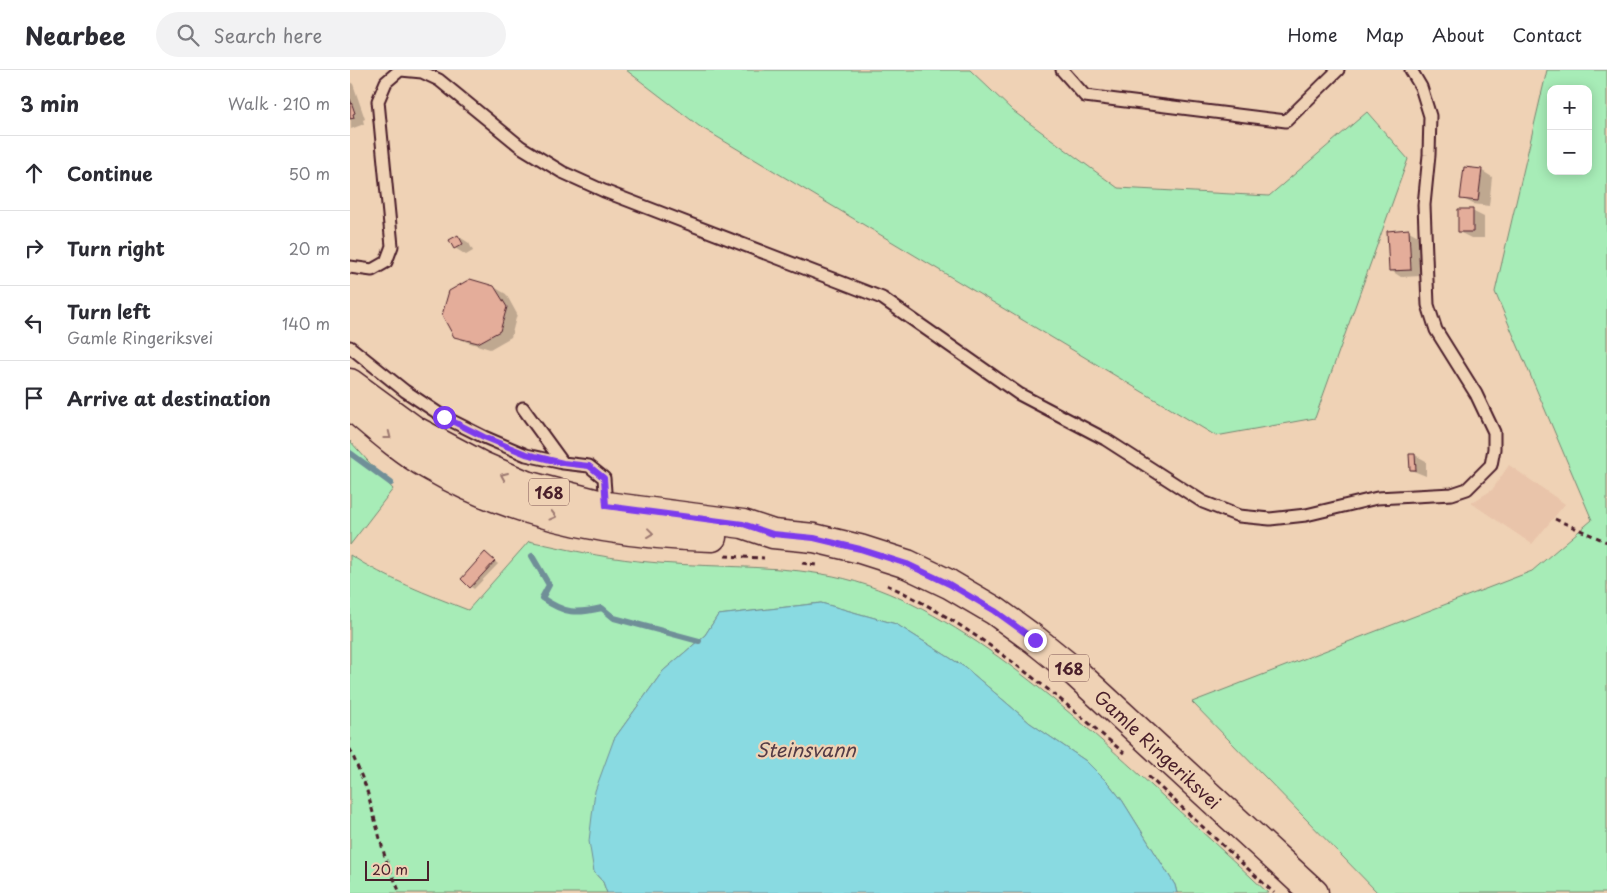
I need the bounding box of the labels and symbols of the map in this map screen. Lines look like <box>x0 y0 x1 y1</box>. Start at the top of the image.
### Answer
route start <box>433 406 456 429</box>
one-way arrow <box>382 430 391 439</box>
one-way arrow <box>500 471 509 482</box>
road number: 168 <box>529 478 569 506</box>
one-way arrow <box>548 510 557 521</box>
one-way arrow <box>646 527 654 538</box>
route end <box>1024 629 1047 652</box>
road number: 168 <box>1049 654 1089 682</box>
street label: Gamle Ringeriksvei <box>1089 683 1227 815</box>
water label: Steinsvann <box>756 735 857 763</box>
scale bar <box>365 858 429 881</box>

